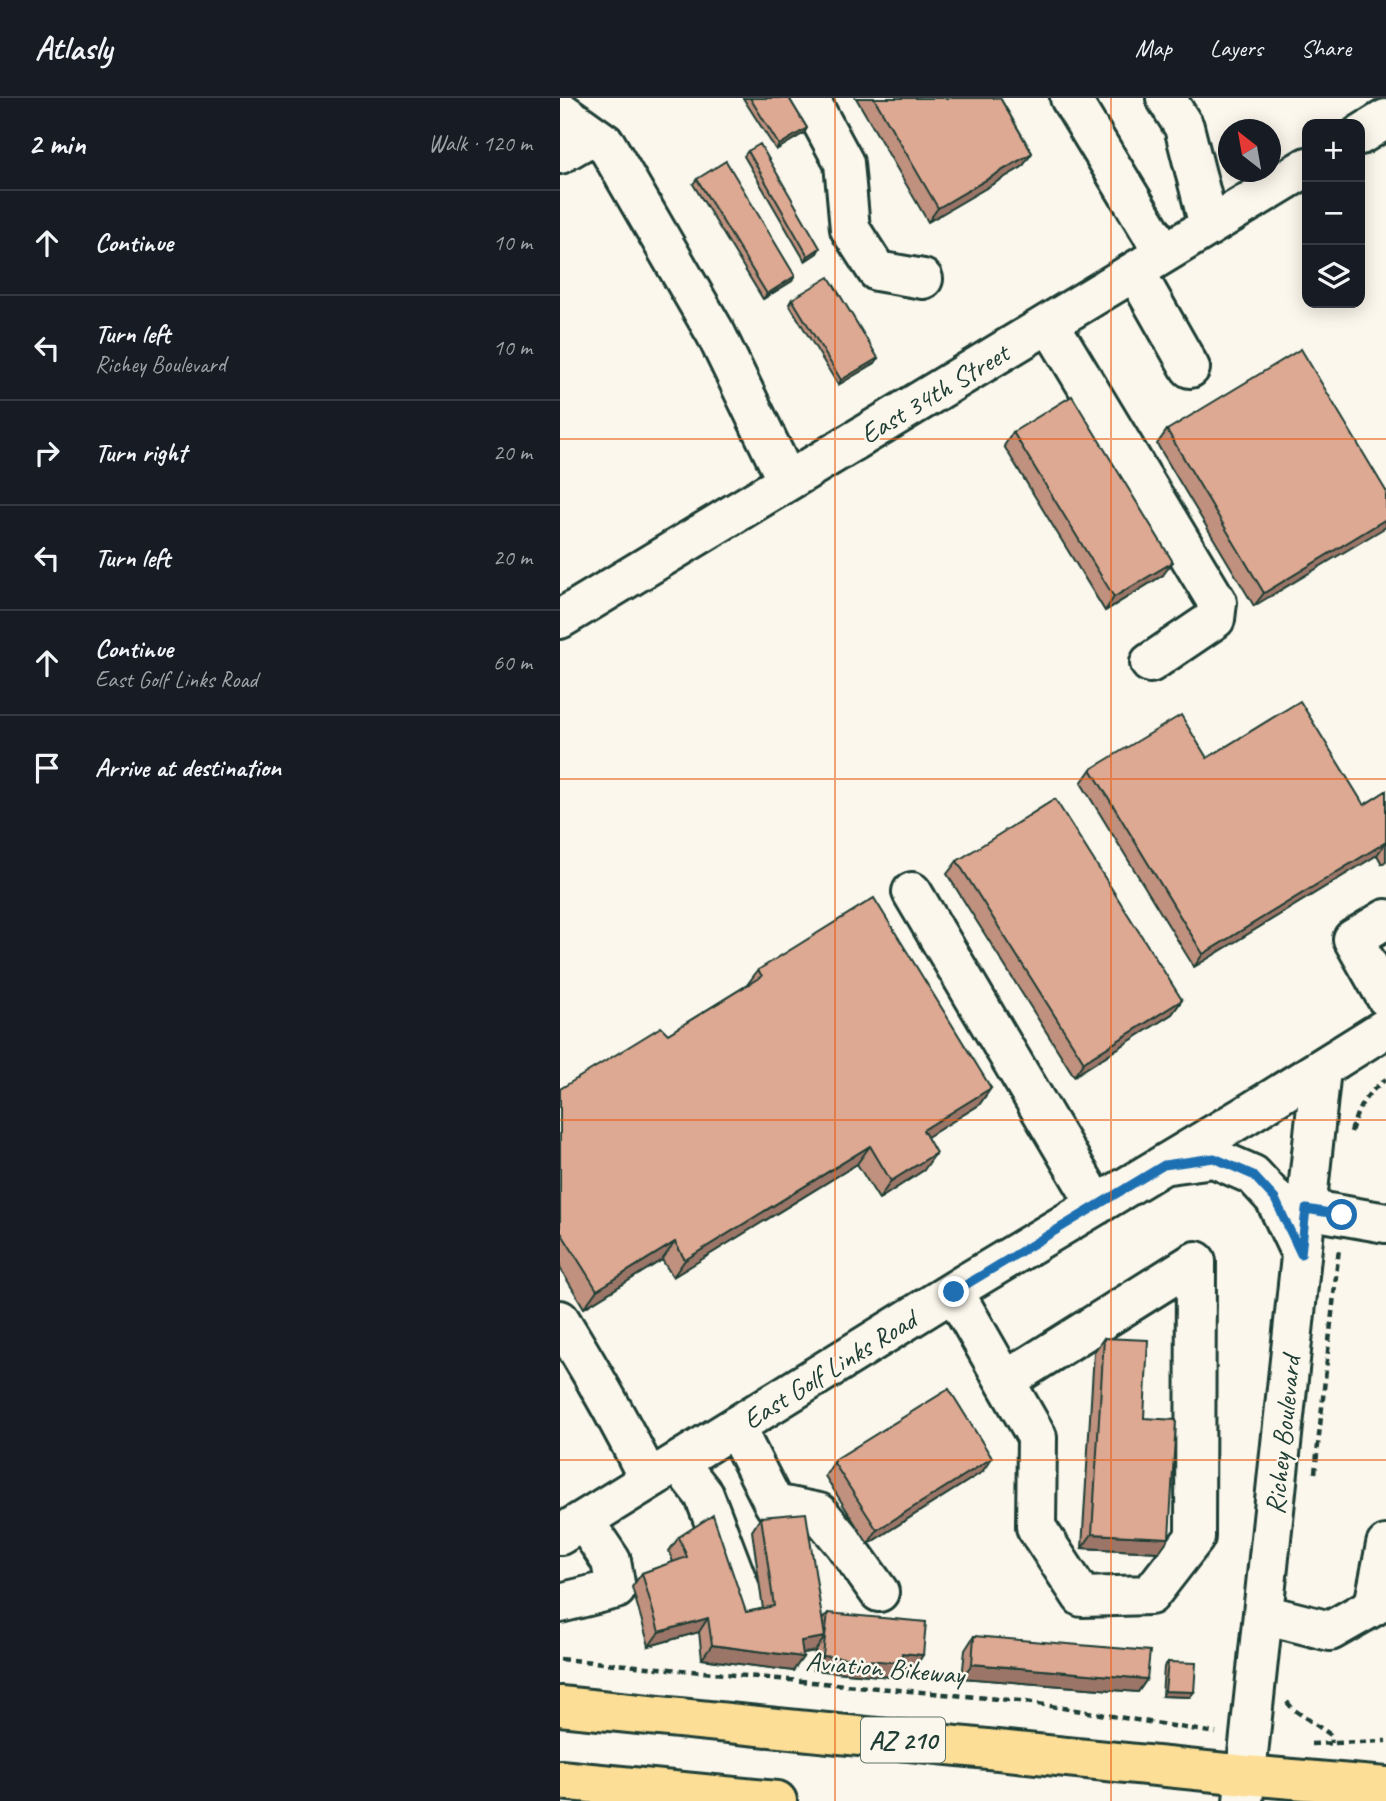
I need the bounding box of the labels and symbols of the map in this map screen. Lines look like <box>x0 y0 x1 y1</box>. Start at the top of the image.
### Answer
north arrow <box>1218 119 1281 182</box>
street label: East 34th Street <box>854 334 1017 451</box>
route start <box>1326 1199 1357 1230</box>
route end <box>938 1276 969 1307</box>
street label: East Golf Links Road <box>736 1300 926 1437</box>
street label: Richey Boulevard <box>1257 1350 1309 1516</box>
street label: Aviation Bikeway <box>804 1643 968 1692</box>
road number: AZ 210 <box>861 1718 945 1763</box>

